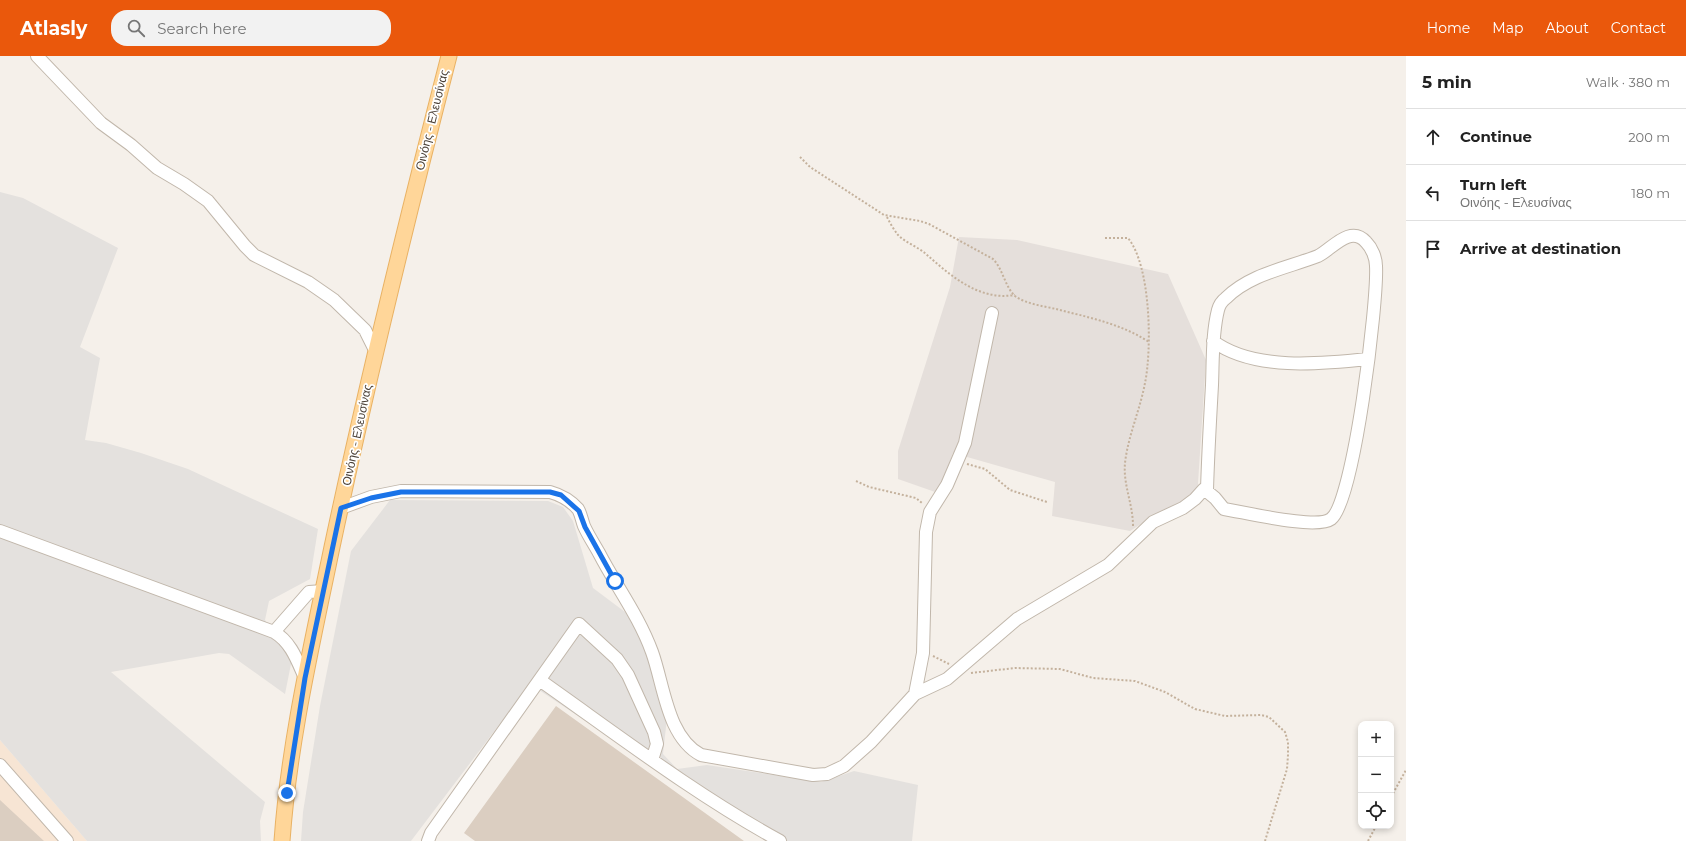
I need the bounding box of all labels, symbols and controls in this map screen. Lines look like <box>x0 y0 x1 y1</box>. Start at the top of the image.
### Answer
search box <box>111 10 391 46</box>
text: Atlasly <box>20 17 87 40</box>
icon: search <box>125 17 147 39</box>
text: Search here <box>157 19 247 38</box>
text: Home <box>1427 19 1470 37</box>
text: Map <box>1492 19 1523 37</box>
text: About <box>1545 19 1589 37</box>
text: Contact <box>1611 19 1666 37</box>
street label: Οινόης - Ελευσίνας <box>412 68 451 172</box>
text: 5 min <box>1422 72 1472 92</box>
text: Walk · 380 m <box>1586 74 1670 90</box>
icon: ahead <box>1422 126 1444 148</box>
text: Continue <box>1460 127 1532 146</box>
text: 200 m <box>1628 129 1670 145</box>
text: Turn left <box>1460 175 1527 194</box>
icon: left <box>1422 182 1444 204</box>
text: 180 m <box>1631 185 1670 201</box>
text: Οινόης - Ελευσίνας <box>1460 194 1572 210</box>
icon: arrive <box>1422 238 1444 260</box>
text: Arrive at destination <box>1460 239 1621 258</box>
street label: Οινόης - Ελευσίνας <box>338 383 375 487</box>
route start <box>606 572 624 590</box>
map controls <box>1358 721 1394 829</box>
button: + <box>1358 721 1394 757</box>
button: − <box>1358 757 1394 793</box>
route end <box>278 784 296 802</box>
button: locate <box>1358 793 1394 829</box>

